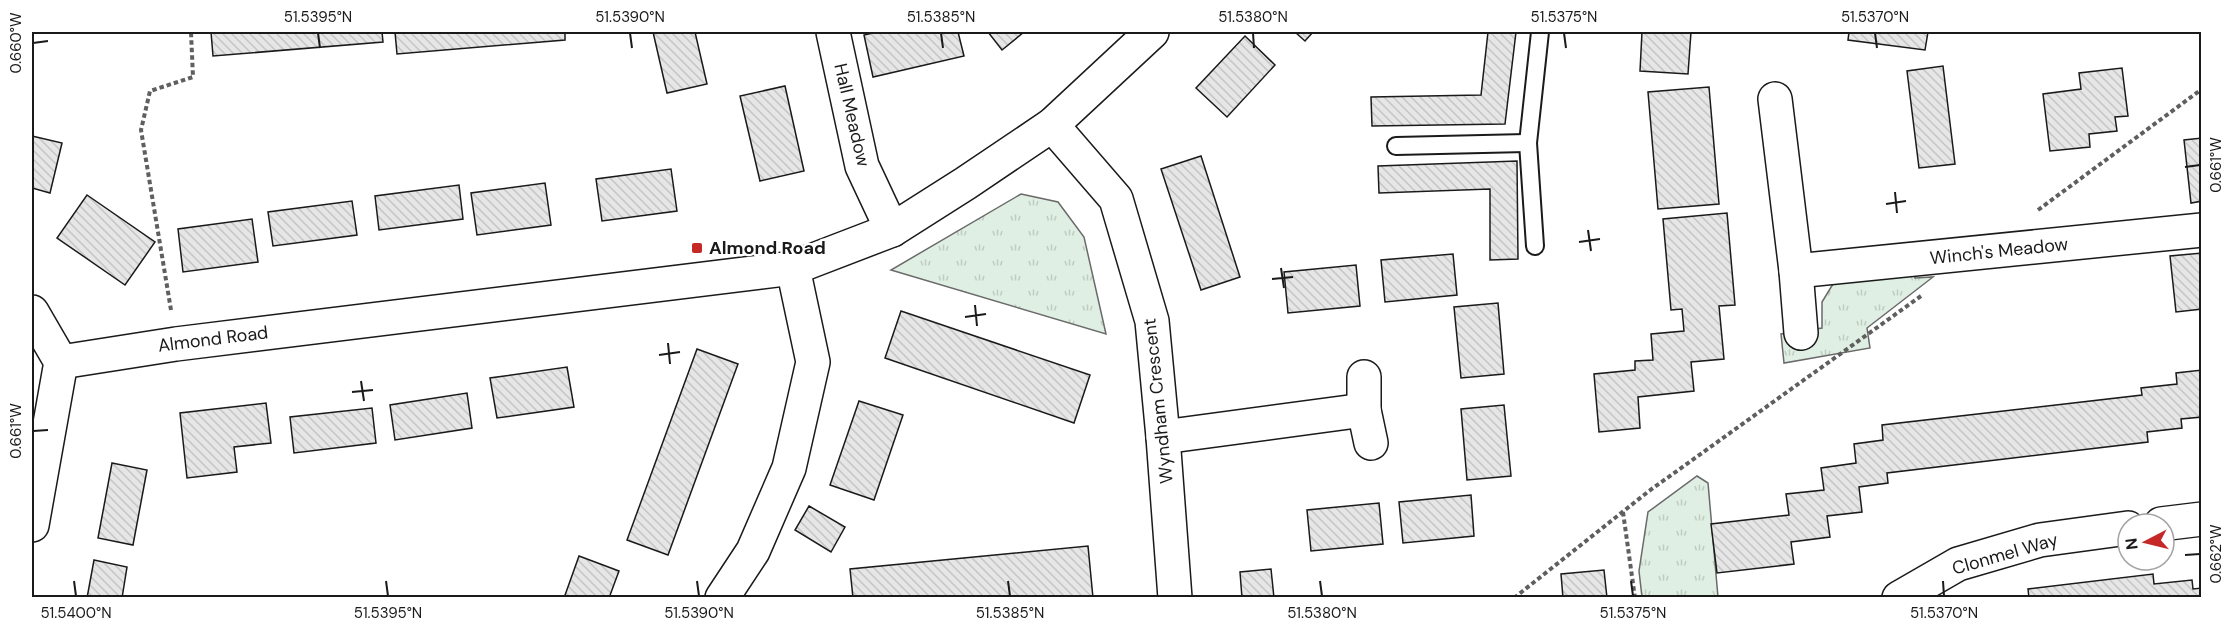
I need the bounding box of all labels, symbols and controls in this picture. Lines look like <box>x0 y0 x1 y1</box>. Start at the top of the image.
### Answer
text: 51.5395°N <box>284 7 352 27</box>
text: 51.5390°N <box>595 7 665 27</box>
text: 51.5385°N <box>907 7 975 27</box>
text: 51.5380°N <box>1218 7 1288 27</box>
text: 51.5375°N <box>1531 7 1597 27</box>
text: 51.5370°N <box>1841 7 1909 27</box>
text: 0.660°W <box>6 12 26 73</box>
street label: Hall Meadow <box>828 61 876 169</box>
text: 0.661°W <box>2206 137 2226 193</box>
street label: Winch's Meadow <box>1929 232 2070 270</box>
place label: Almond Road <box>709 236 826 260</box>
marker: Almond Road <box>690 241 704 255</box>
street label: Wyndham Crescent <box>1137 317 1179 485</box>
street label: Almond Road <box>156 320 270 358</box>
text: 0.661°W <box>6 403 26 459</box>
north arrow <box>2116 512 2176 572</box>
text: 0.662°W <box>2206 524 2226 583</box>
street label: Clonmel Way <box>1949 527 2061 581</box>
text: N <box>2120 537 2143 551</box>
text: 51.5400°N <box>40 603 112 623</box>
text: 51.5395°N <box>354 603 422 623</box>
text: 51.5390°N <box>664 603 734 623</box>
text: 51.5385°N <box>976 603 1044 623</box>
text: 51.5380°N <box>1287 603 1357 623</box>
text: 51.5375°N <box>1600 603 1666 623</box>
text: 51.5370°N <box>1910 603 1978 623</box>

